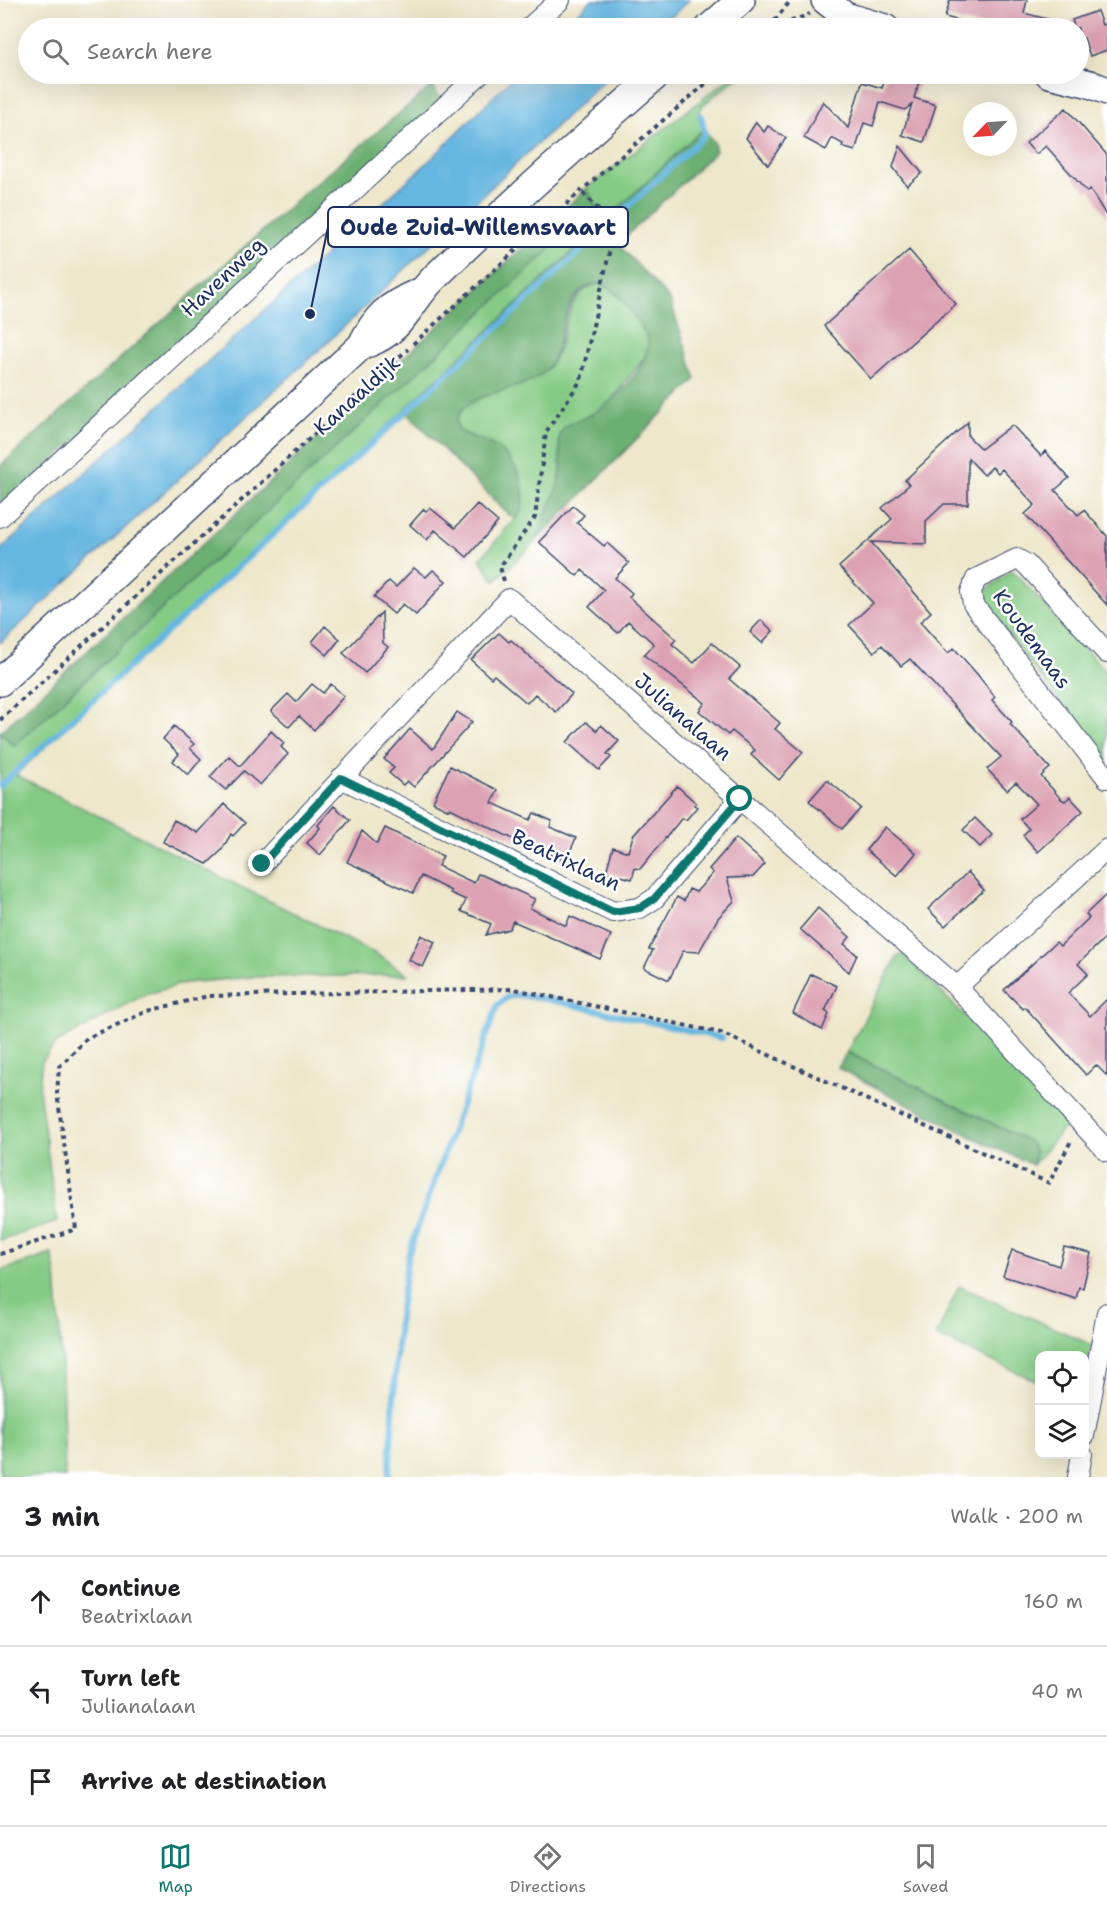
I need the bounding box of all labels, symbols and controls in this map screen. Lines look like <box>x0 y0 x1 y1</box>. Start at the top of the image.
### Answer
search box <box>18 18 1089 84</box>
icon: search <box>39 35 72 68</box>
text: Search here <box>87 37 213 66</box>
north arrow <box>963 102 1017 156</box>
callout: Oude Zuid-Willemsvaart <box>328 207 628 247</box>
text: Oude Zuid-Willemsvaart <box>340 213 616 242</box>
street label: Havenweg <box>175 231 271 323</box>
street label: Kanaaldijk <box>308 349 406 441</box>
street label: Koudemaas <box>986 584 1078 694</box>
street label: Julianalaan <box>628 667 738 767</box>
route start <box>726 785 752 811</box>
street label: Beatrixlaan <box>507 823 625 897</box>
route end <box>248 850 274 876</box>
map controls <box>1035 1351 1089 1459</box>
button: locate <box>1035 1351 1089 1405</box>
button: layers <box>1035 1405 1089 1459</box>
text: 3 min <box>24 1499 100 1534</box>
text: Walk · 200 m <box>950 1503 1083 1529</box>
text: Continue <box>81 1574 181 1603</box>
icon: ahead <box>24 1585 57 1618</box>
text: 160 m <box>1024 1588 1083 1614</box>
text: Beatrixlaan <box>81 1603 193 1629</box>
text: Turn left <box>81 1664 180 1693</box>
icon: left <box>24 1675 57 1708</box>
text: 40 m <box>1031 1678 1083 1704</box>
text: Julianalaan <box>81 1693 196 1719</box>
icon: arrive <box>24 1765 57 1798</box>
text: Arrive at destination <box>81 1767 327 1796</box>
tab: Map <box>159 1840 193 1897</box>
tab: Directions <box>510 1840 586 1897</box>
tab: Saved <box>903 1840 949 1897</box>

